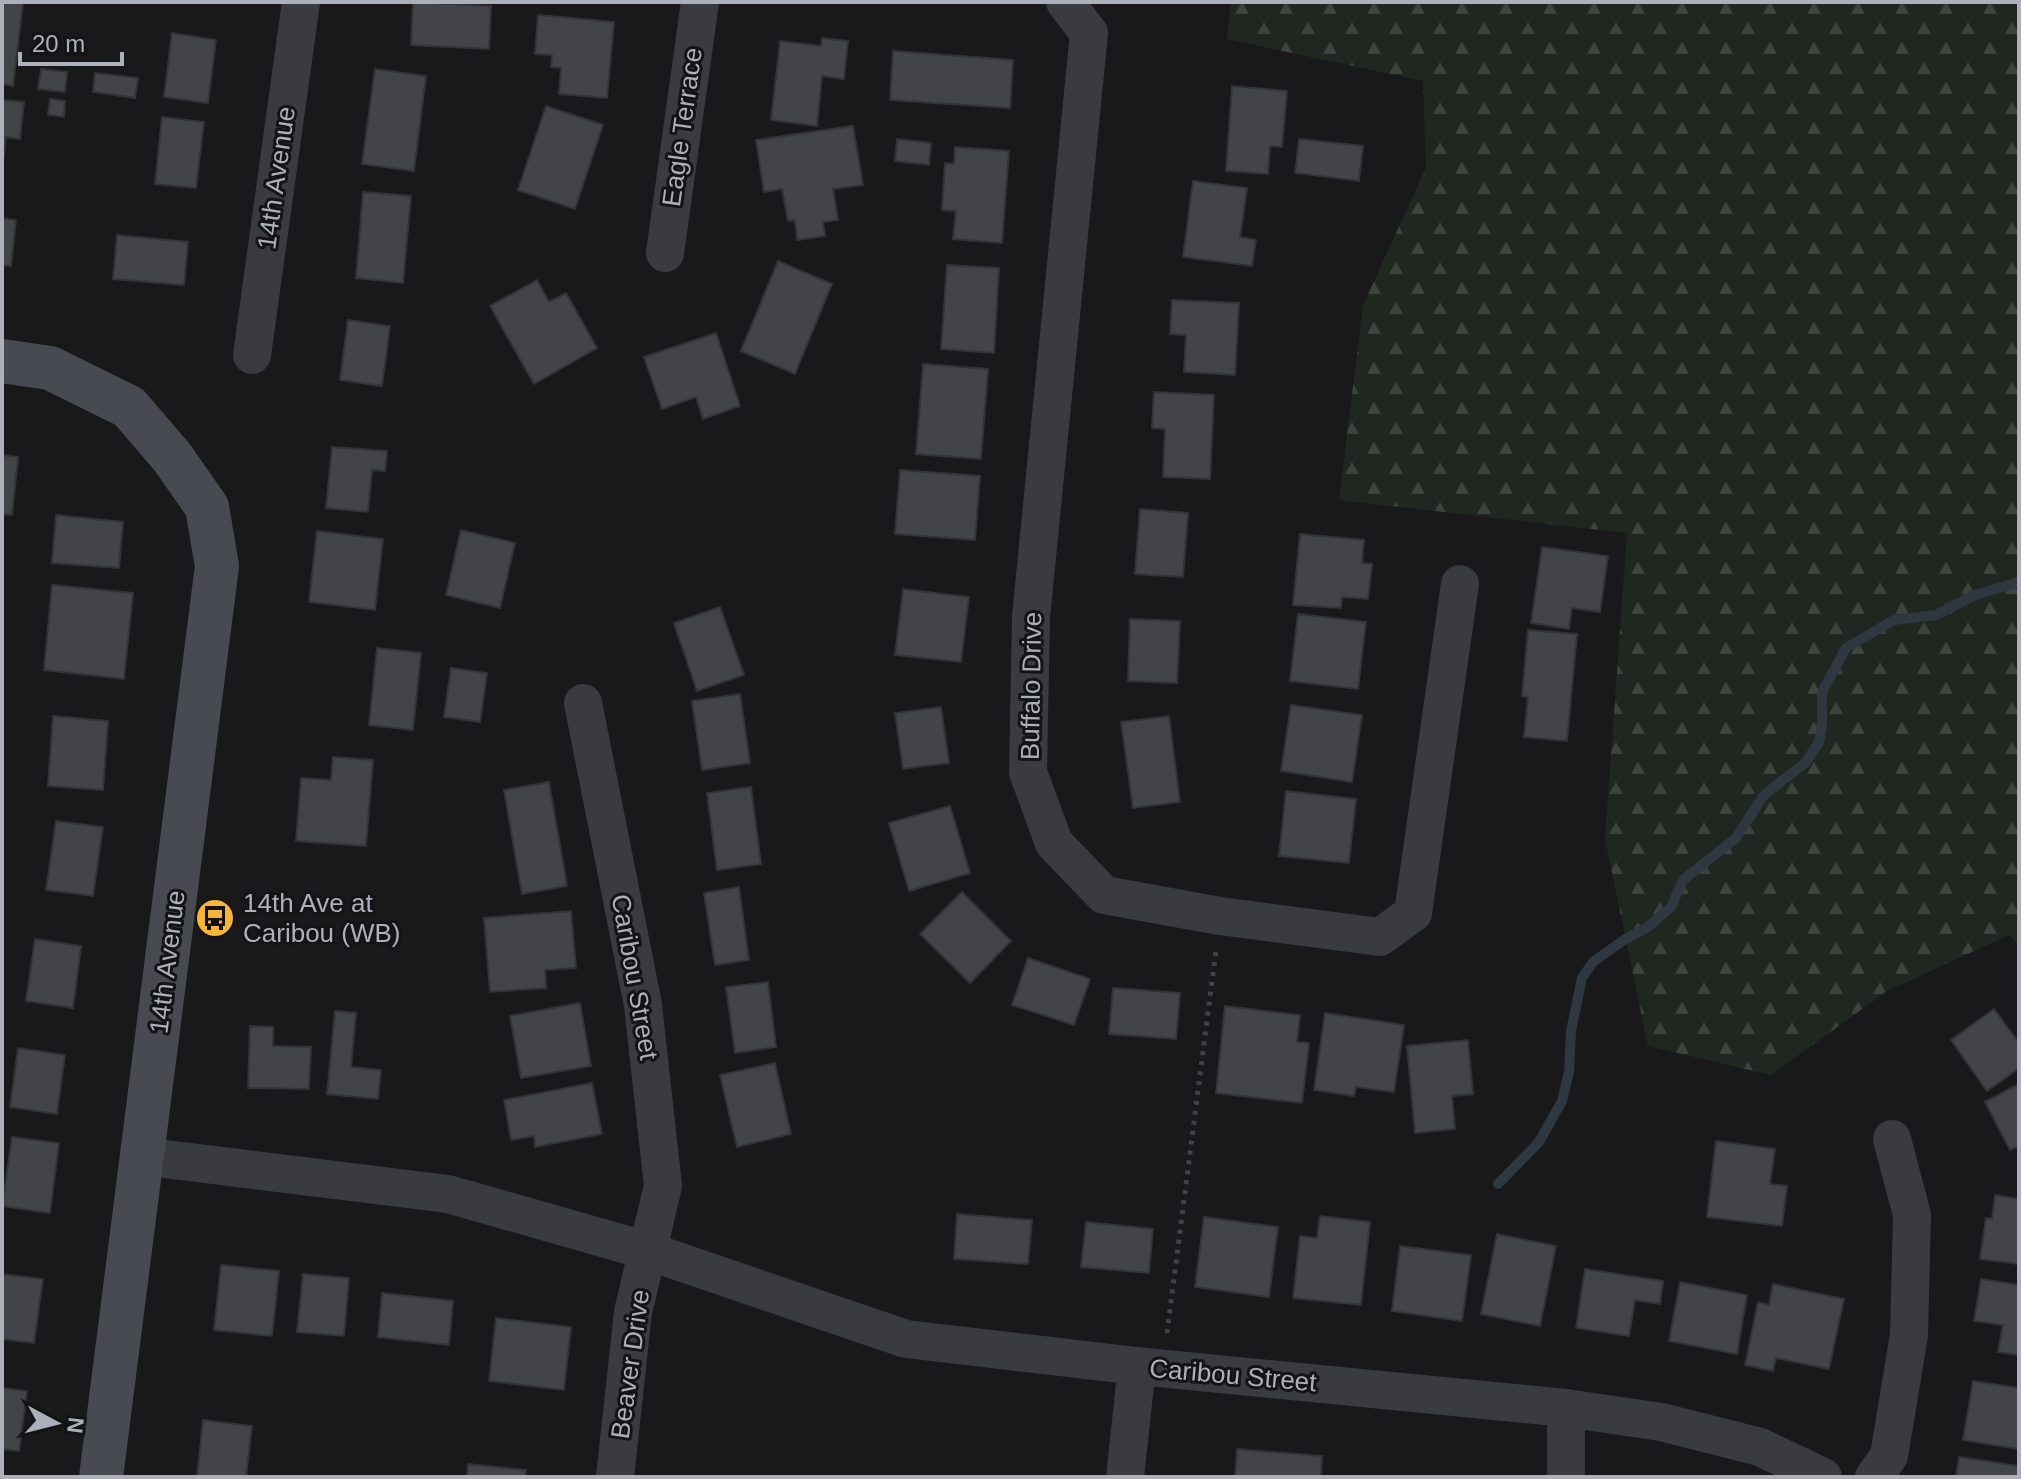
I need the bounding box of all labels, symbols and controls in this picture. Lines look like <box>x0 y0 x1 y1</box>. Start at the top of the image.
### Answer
scale bar <box>20 16 122 66</box>
text: 20 m <box>32 30 85 57</box>
street label: Eagle Terrace <box>656 46 708 208</box>
street label: 14th Avenue <box>251 105 301 251</box>
street label: Buffalo Drive <box>1015 612 1047 760</box>
place label: 14th Ave at Caribou (WB) <box>243 888 400 948</box>
street label: 14th Avenue <box>143 889 191 1035</box>
street label: Caribou Street <box>606 892 664 1063</box>
bus stop icon: 14th Ave at Caribou (WB) <box>194 897 236 939</box>
street label: Beaver Drive <box>605 1288 655 1440</box>
street label: Caribou Street <box>1148 1353 1319 1397</box>
north arrow <box>16 1383 96 1463</box>
text: N <box>62 1416 89 1435</box>

